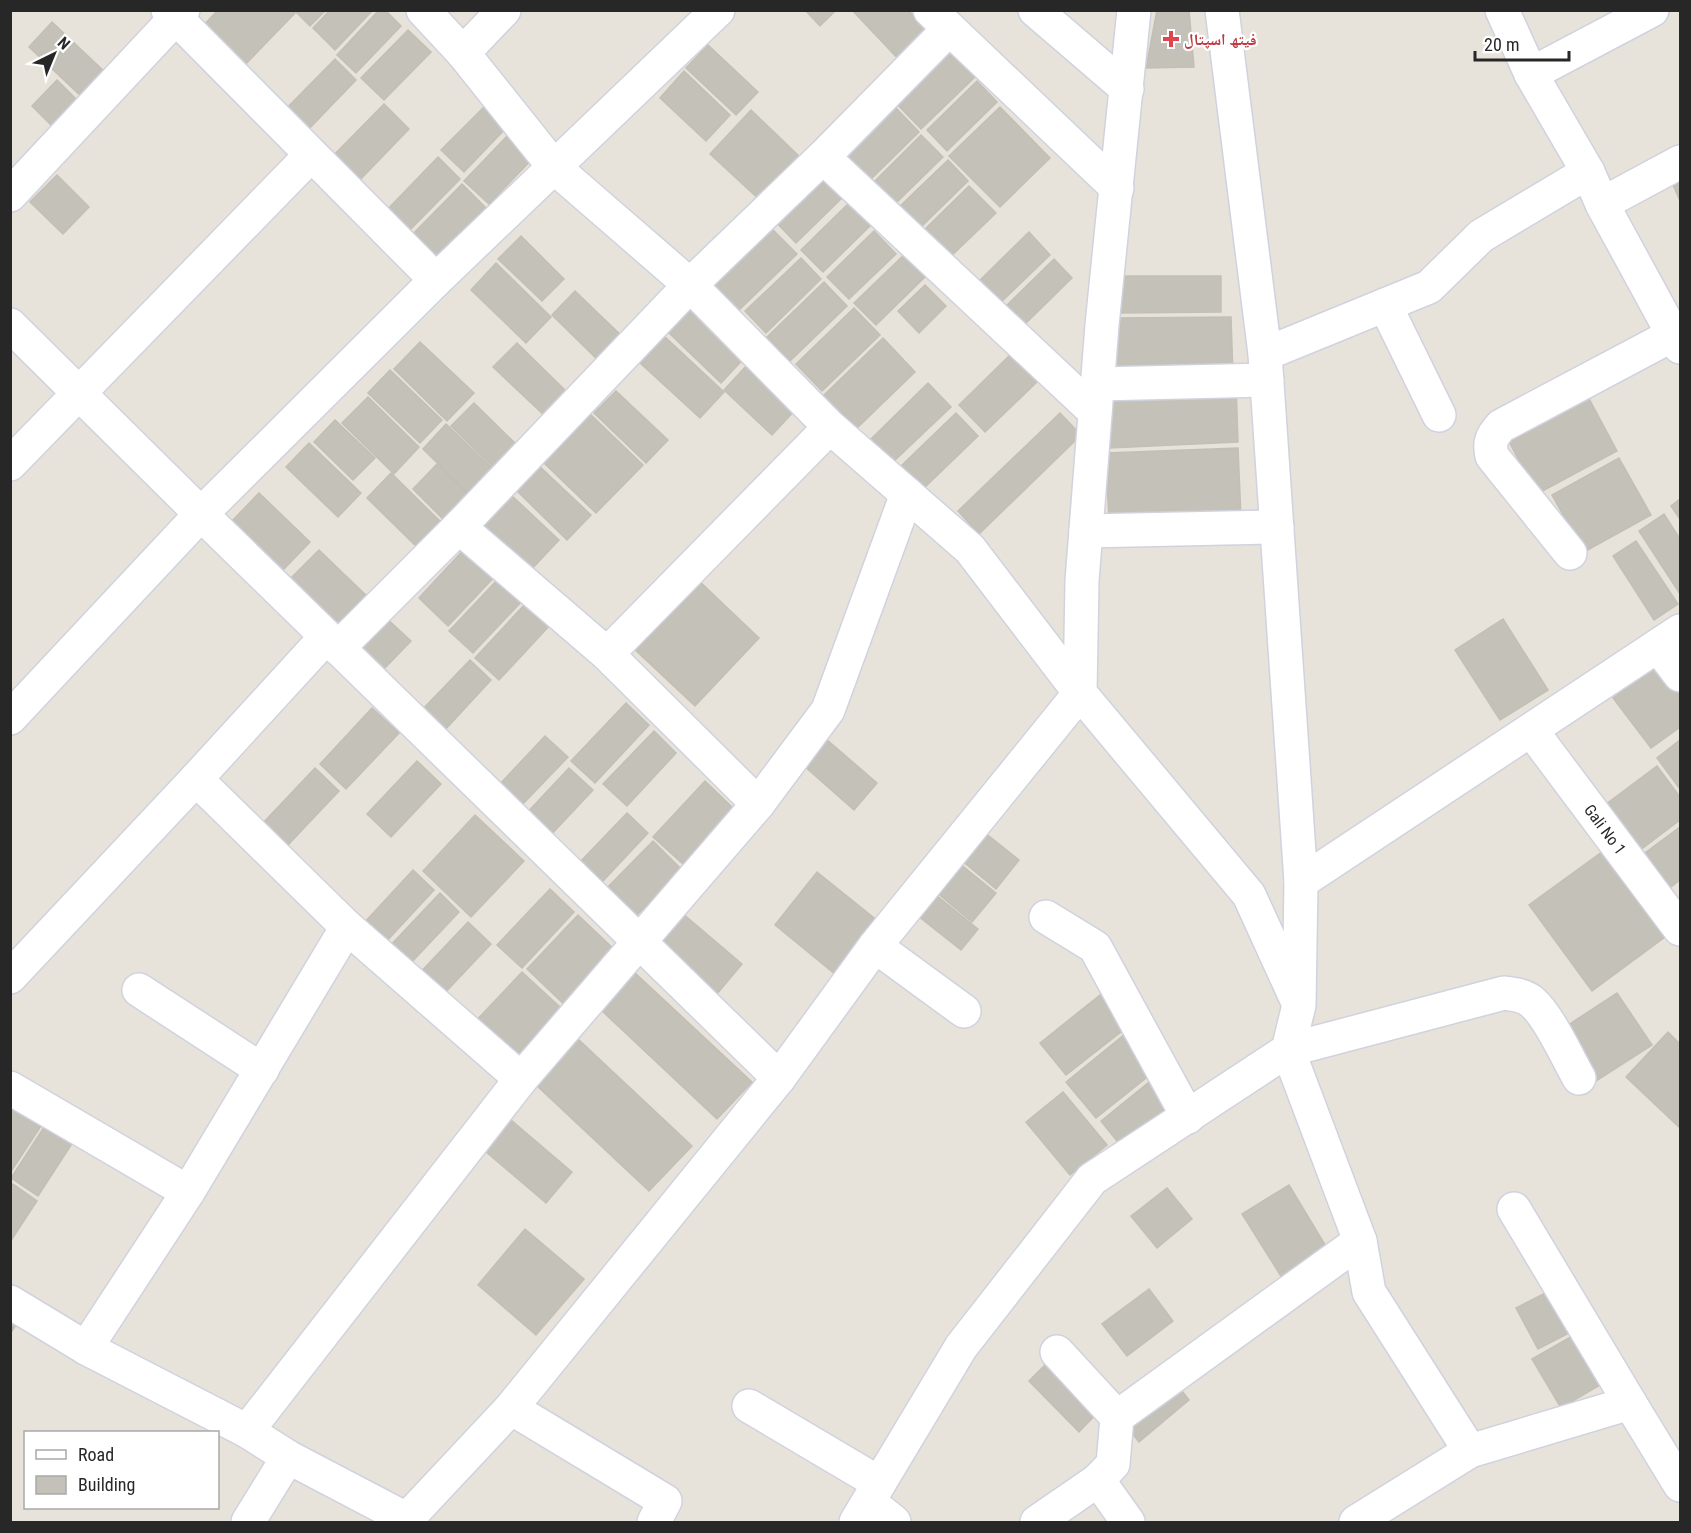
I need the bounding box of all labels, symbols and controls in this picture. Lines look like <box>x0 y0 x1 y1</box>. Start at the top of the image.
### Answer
north arrow <box>24 24 84 84</box>
scale bar <box>1475 24 1570 62</box>
marker: فیتھ اسپتال <box>1162 30 1180 48</box>
place label: فیتھ اسپتال <box>1184 30 1257 49</box>
text: N <box>54 33 74 54</box>
text: 20 m <box>1484 34 1519 55</box>
street label: Gali No 1 <box>1580 800 1630 858</box>
legend <box>24 1431 219 1509</box>
text: Road <box>78 1444 114 1465</box>
text: Building <box>78 1474 135 1495</box>

